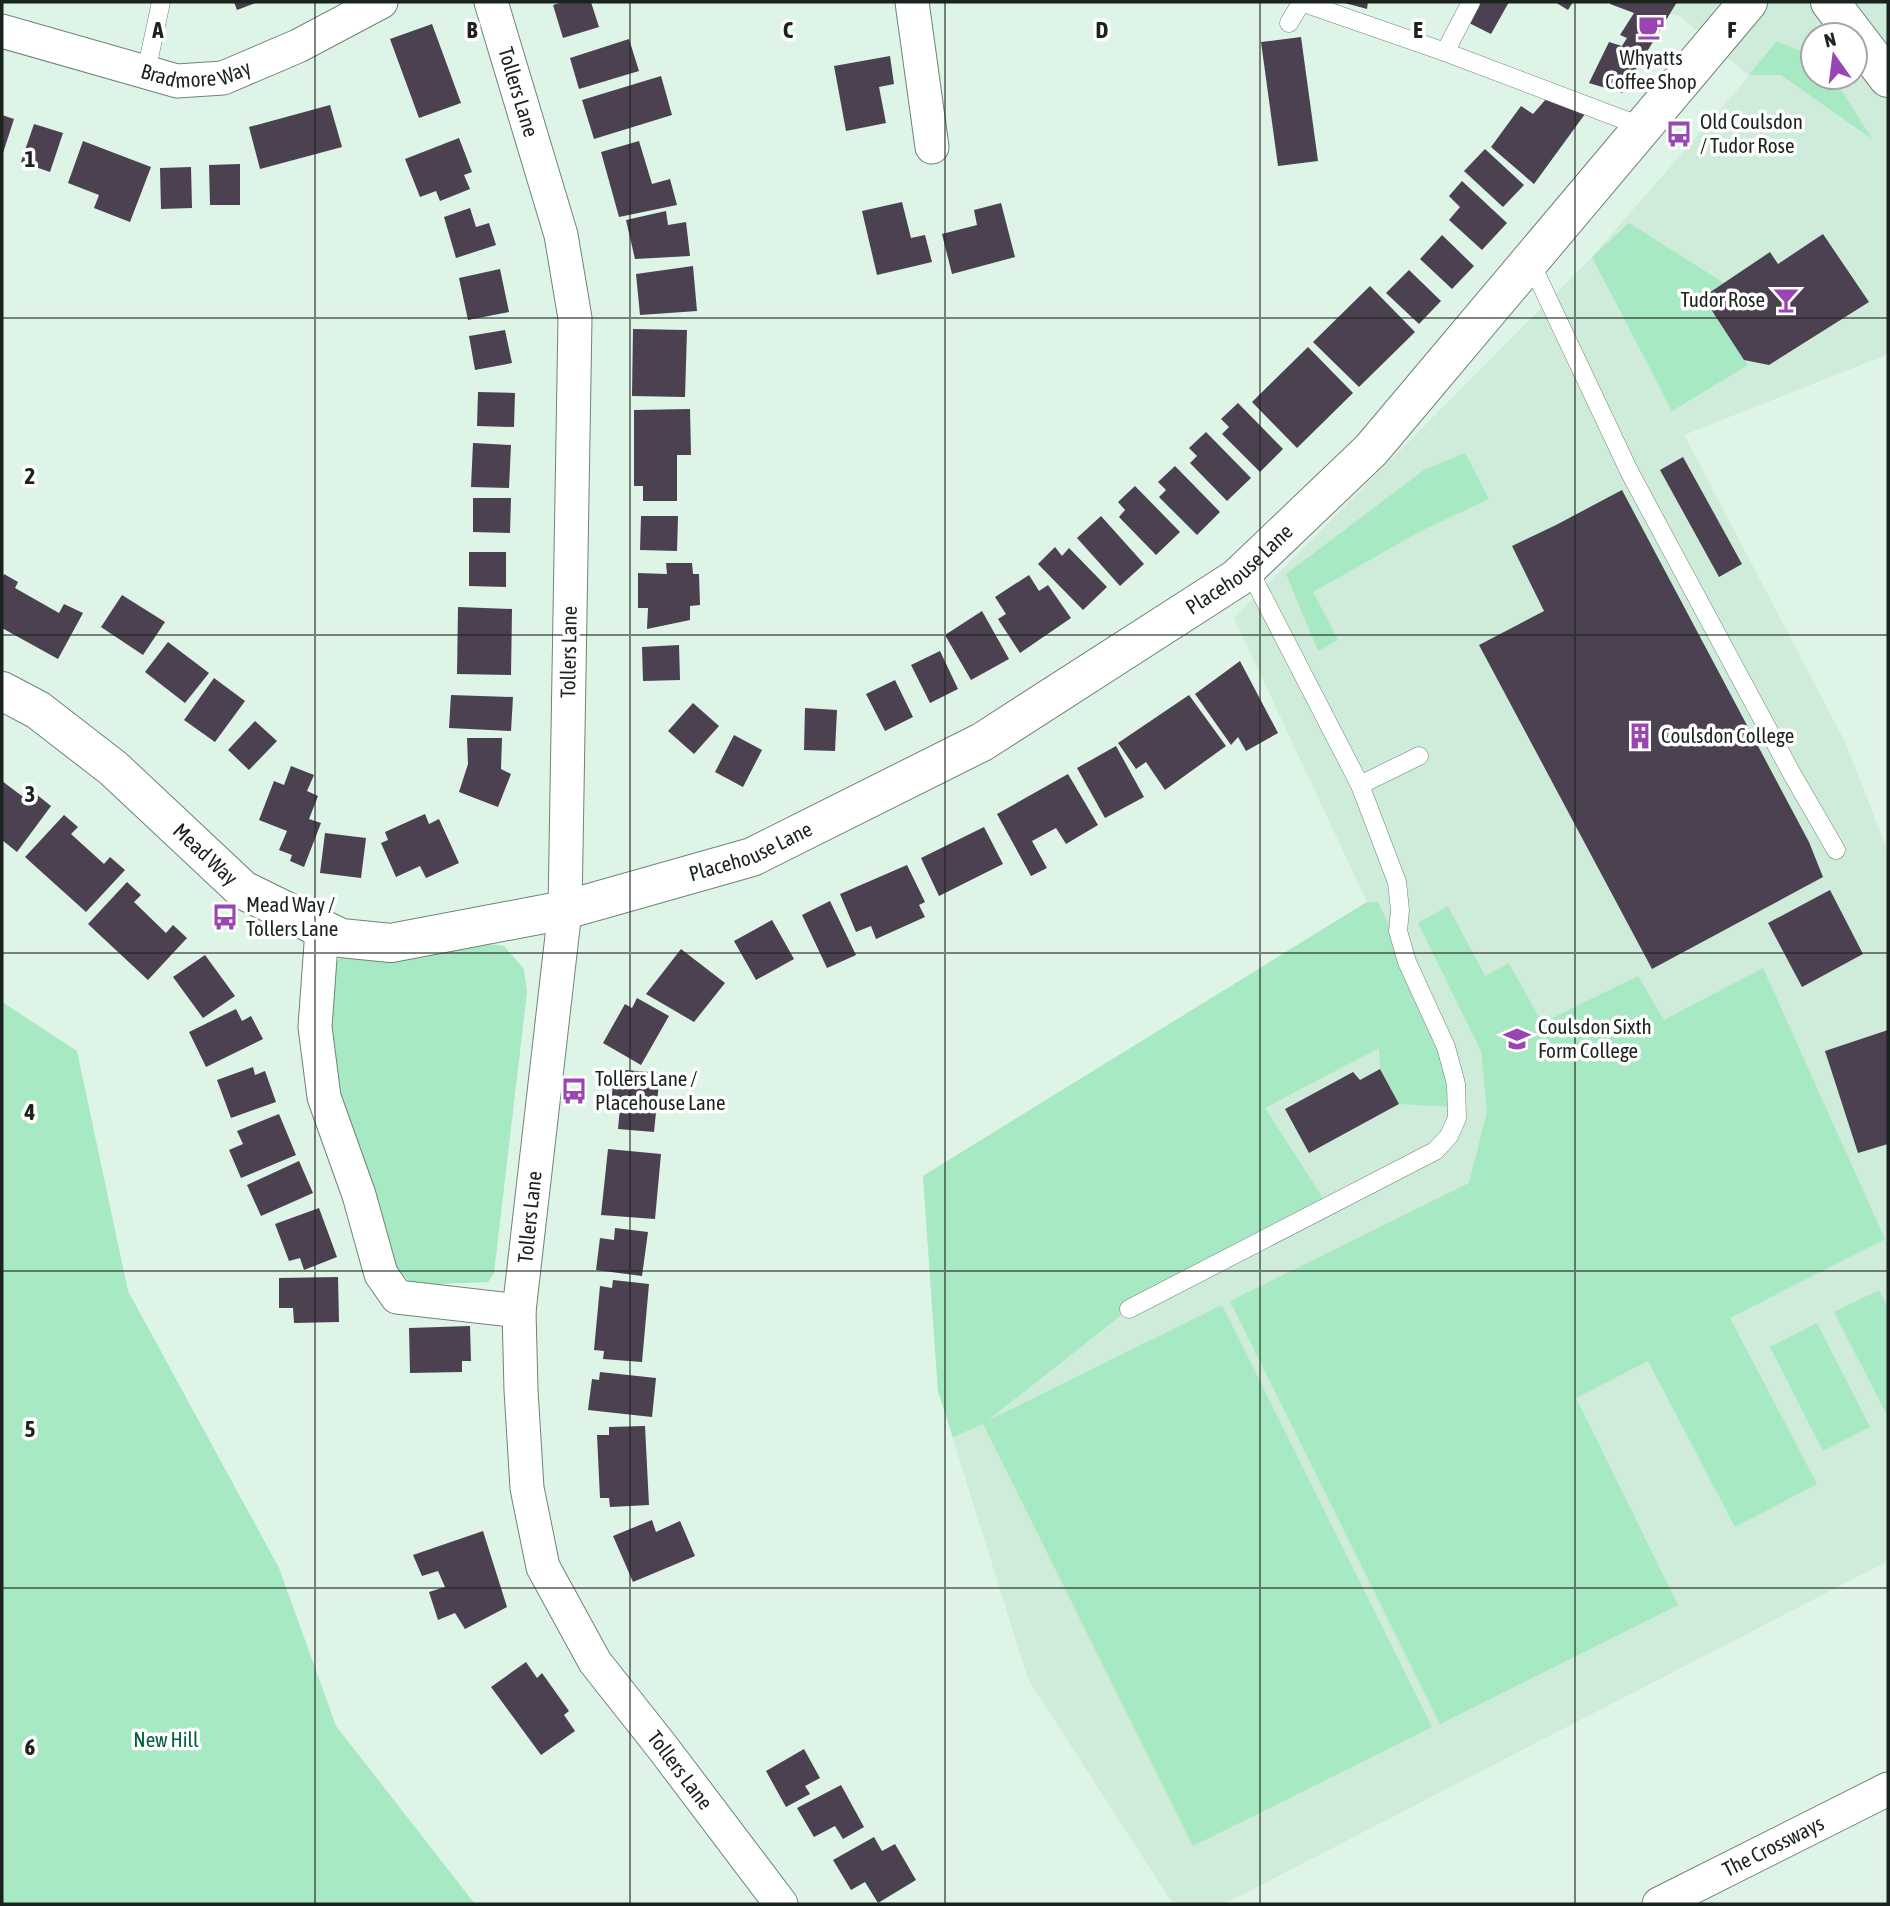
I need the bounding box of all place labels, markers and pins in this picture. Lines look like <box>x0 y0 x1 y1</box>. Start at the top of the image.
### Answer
cafe icon: Whyatts Coffee Shop <box>1636 12 1666 42</box>
place label: Whyatts Coffee Shop <box>1605 45 1697 93</box>
place label: Old Coulsdon / Tudor Rose <box>1700 109 1803 157</box>
bus stop icon: Old Coulsdon / Tudor Rose <box>1664 119 1694 149</box>
bar icon: Tudor Rose <box>1771 285 1801 315</box>
place label: Tudor Rose <box>1680 287 1765 311</box>
building icon: Coulsdon College <box>1625 721 1655 751</box>
place label: Coulsdon College <box>1661 723 1794 747</box>
place label: Mead Way / Tollers Lane <box>246 892 338 940</box>
bus stop icon: Mead Way / Tollers Lane <box>210 902 240 932</box>
place label: Coulsdon Sixth Form College <box>1538 1014 1652 1062</box>
school or university icon: Coulsdon Sixth Form College <box>1502 1024 1532 1054</box>
place label: Tollers Lane / Placehouse Lane <box>595 1066 726 1114</box>
bus stop icon: Tollers Lane / Placehouse Lane <box>559 1076 589 1106</box>

